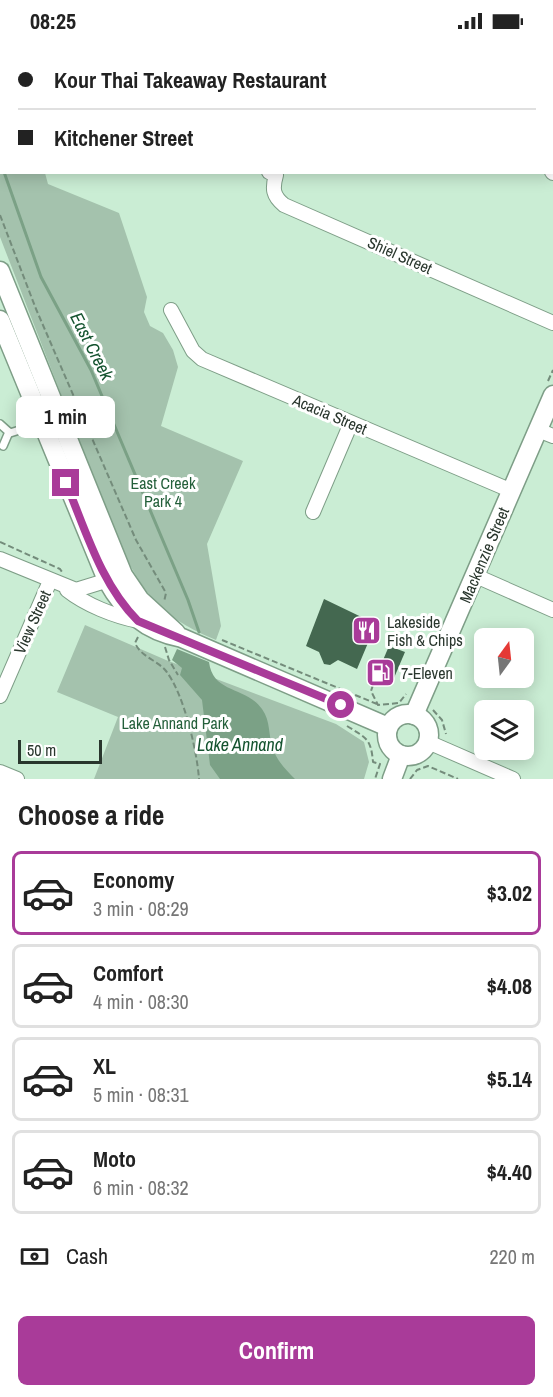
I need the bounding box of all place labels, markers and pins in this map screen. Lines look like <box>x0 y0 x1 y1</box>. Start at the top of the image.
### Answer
place label: Lakeside Fish & Chips <box>387 611 463 651</box>
restaurant icon: Lakeside Fish & Chips <box>350 615 382 647</box>
fuel station icon: 7-Eleven <box>364 657 396 689</box>
place label: 7-Eleven <box>401 662 453 684</box>

